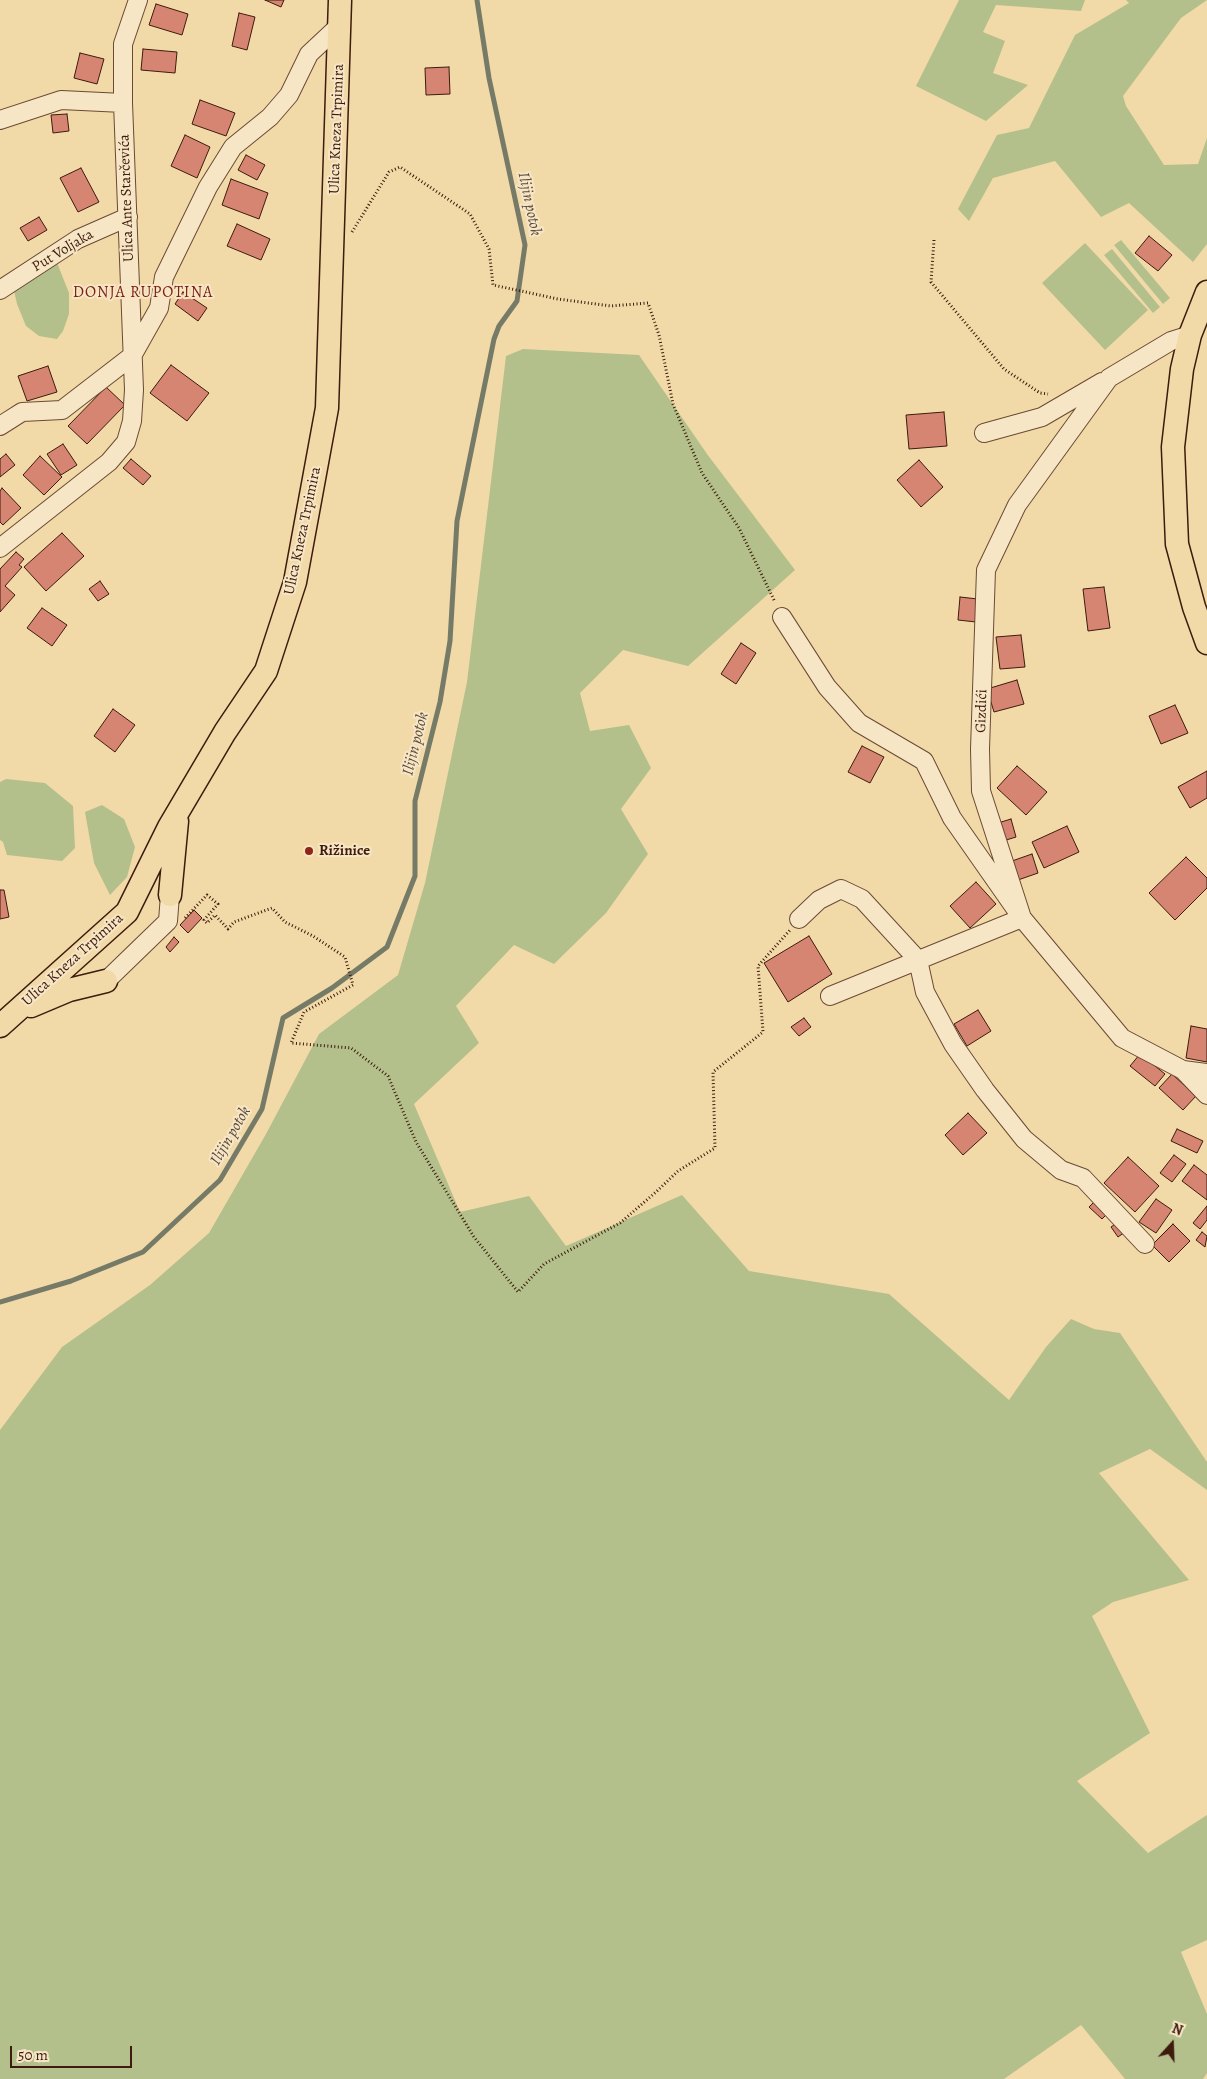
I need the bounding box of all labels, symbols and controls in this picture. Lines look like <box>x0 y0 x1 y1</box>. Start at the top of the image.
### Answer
street label: Ulica Kneza Trpimira <box>326 64 348 194</box>
street label: Ulica Ante Starčevića <box>116 134 138 262</box>
water label: Ilijin potok <box>513 170 545 238</box>
street label: Put Voljaka <box>29 226 97 276</box>
district label: DONJA RUPOTINA <box>71 283 215 303</box>
street label: Ulica Kneza Trpimira <box>281 465 325 597</box>
street label: Gizdići <box>972 689 992 733</box>
water label: Ilijin potok <box>399 710 433 778</box>
place label: Rižinice <box>319 842 370 860</box>
marker: Rižinice <box>303 845 315 857</box>
street label: Ulica Kneza Trpimira <box>19 910 127 1010</box>
water label: Ilijin potok <box>207 1103 255 1169</box>
north arrow <box>1147 2019 1197 2069</box>
text: N <box>1169 2019 1185 2040</box>
scale bar <box>12 2036 135 2068</box>
text: 50 m <box>18 2045 48 2065</box>

